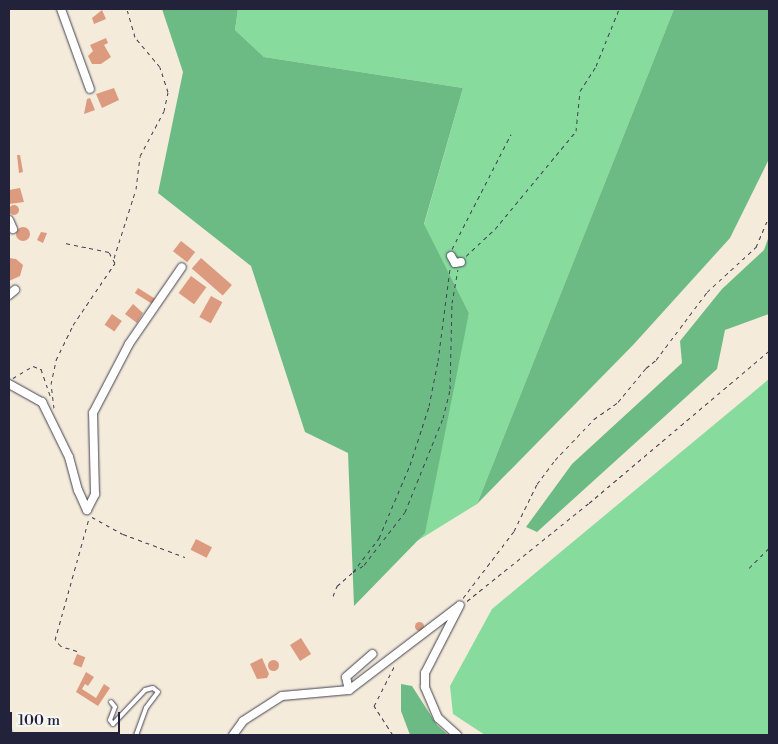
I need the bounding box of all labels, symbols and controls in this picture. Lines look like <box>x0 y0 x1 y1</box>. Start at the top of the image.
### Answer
scale bar <box>12 702 122 734</box>
text: 100 m <box>18 711 60 730</box>

